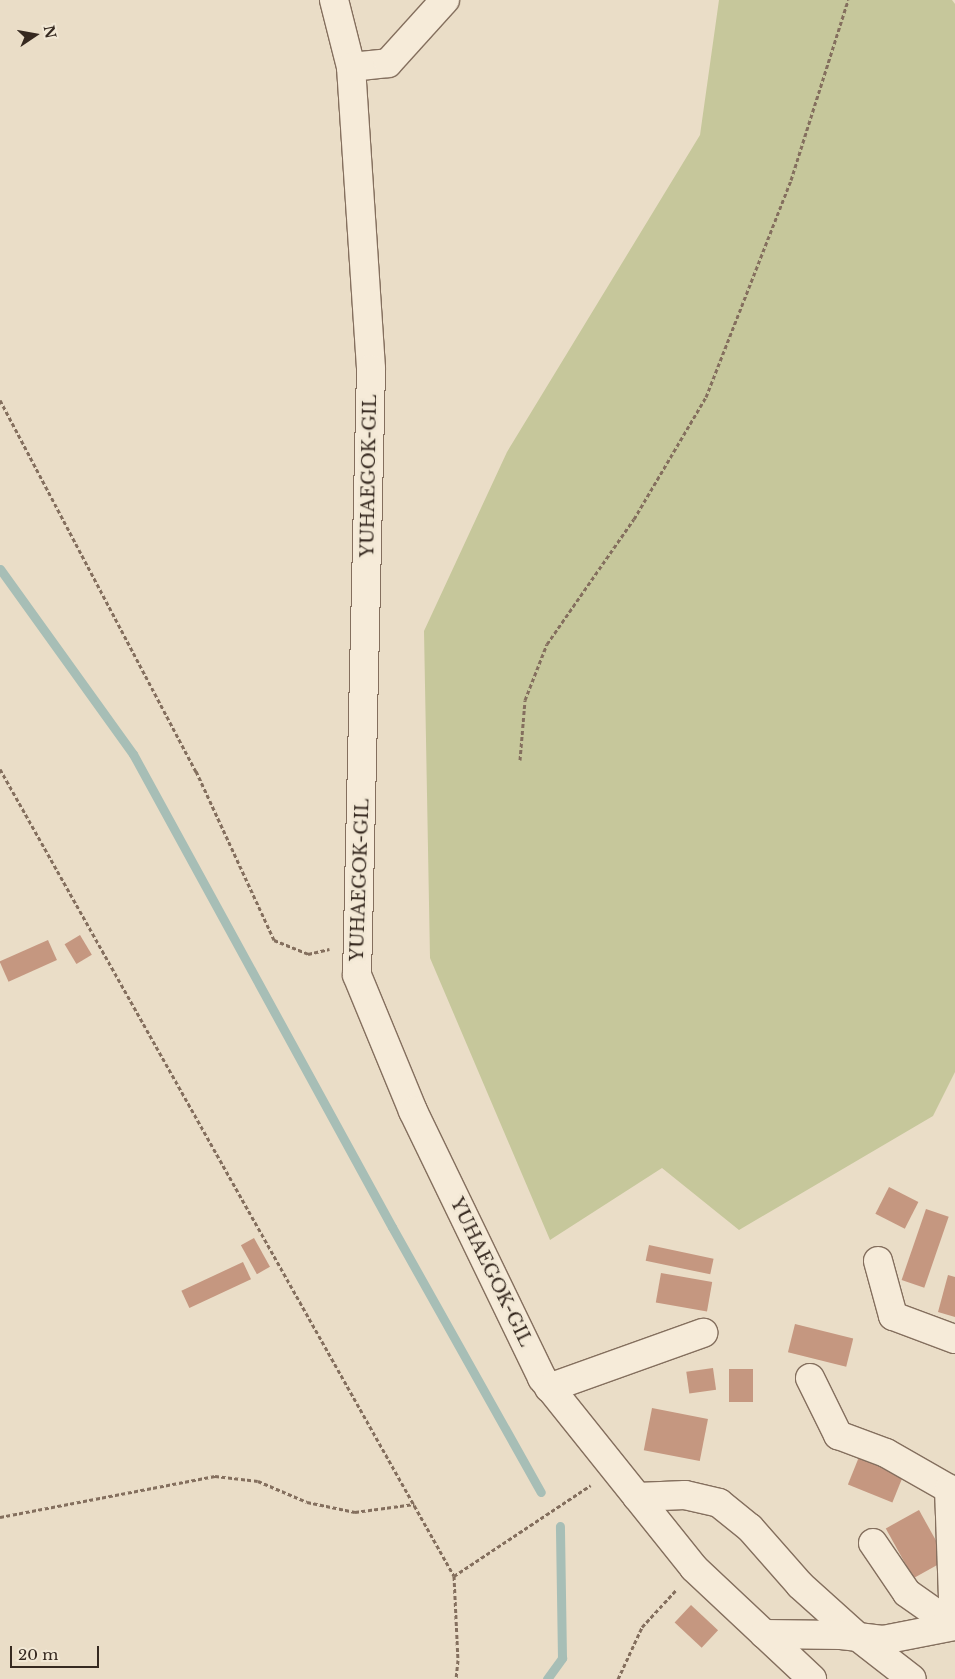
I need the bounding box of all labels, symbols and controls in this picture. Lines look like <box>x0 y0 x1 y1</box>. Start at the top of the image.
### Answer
north arrow <box>10 10 60 60</box>
text: N <box>39 24 60 40</box>
street label: YUHAEGOK-GIL <box>357 394 381 558</box>
street label: YUHAEGOK-GIL <box>346 798 374 962</box>
street label: YUHAEGOK-GIL <box>446 1194 536 1350</box>
scale bar <box>12 1636 101 1668</box>
text: 20 m <box>18 1645 58 1664</box>

